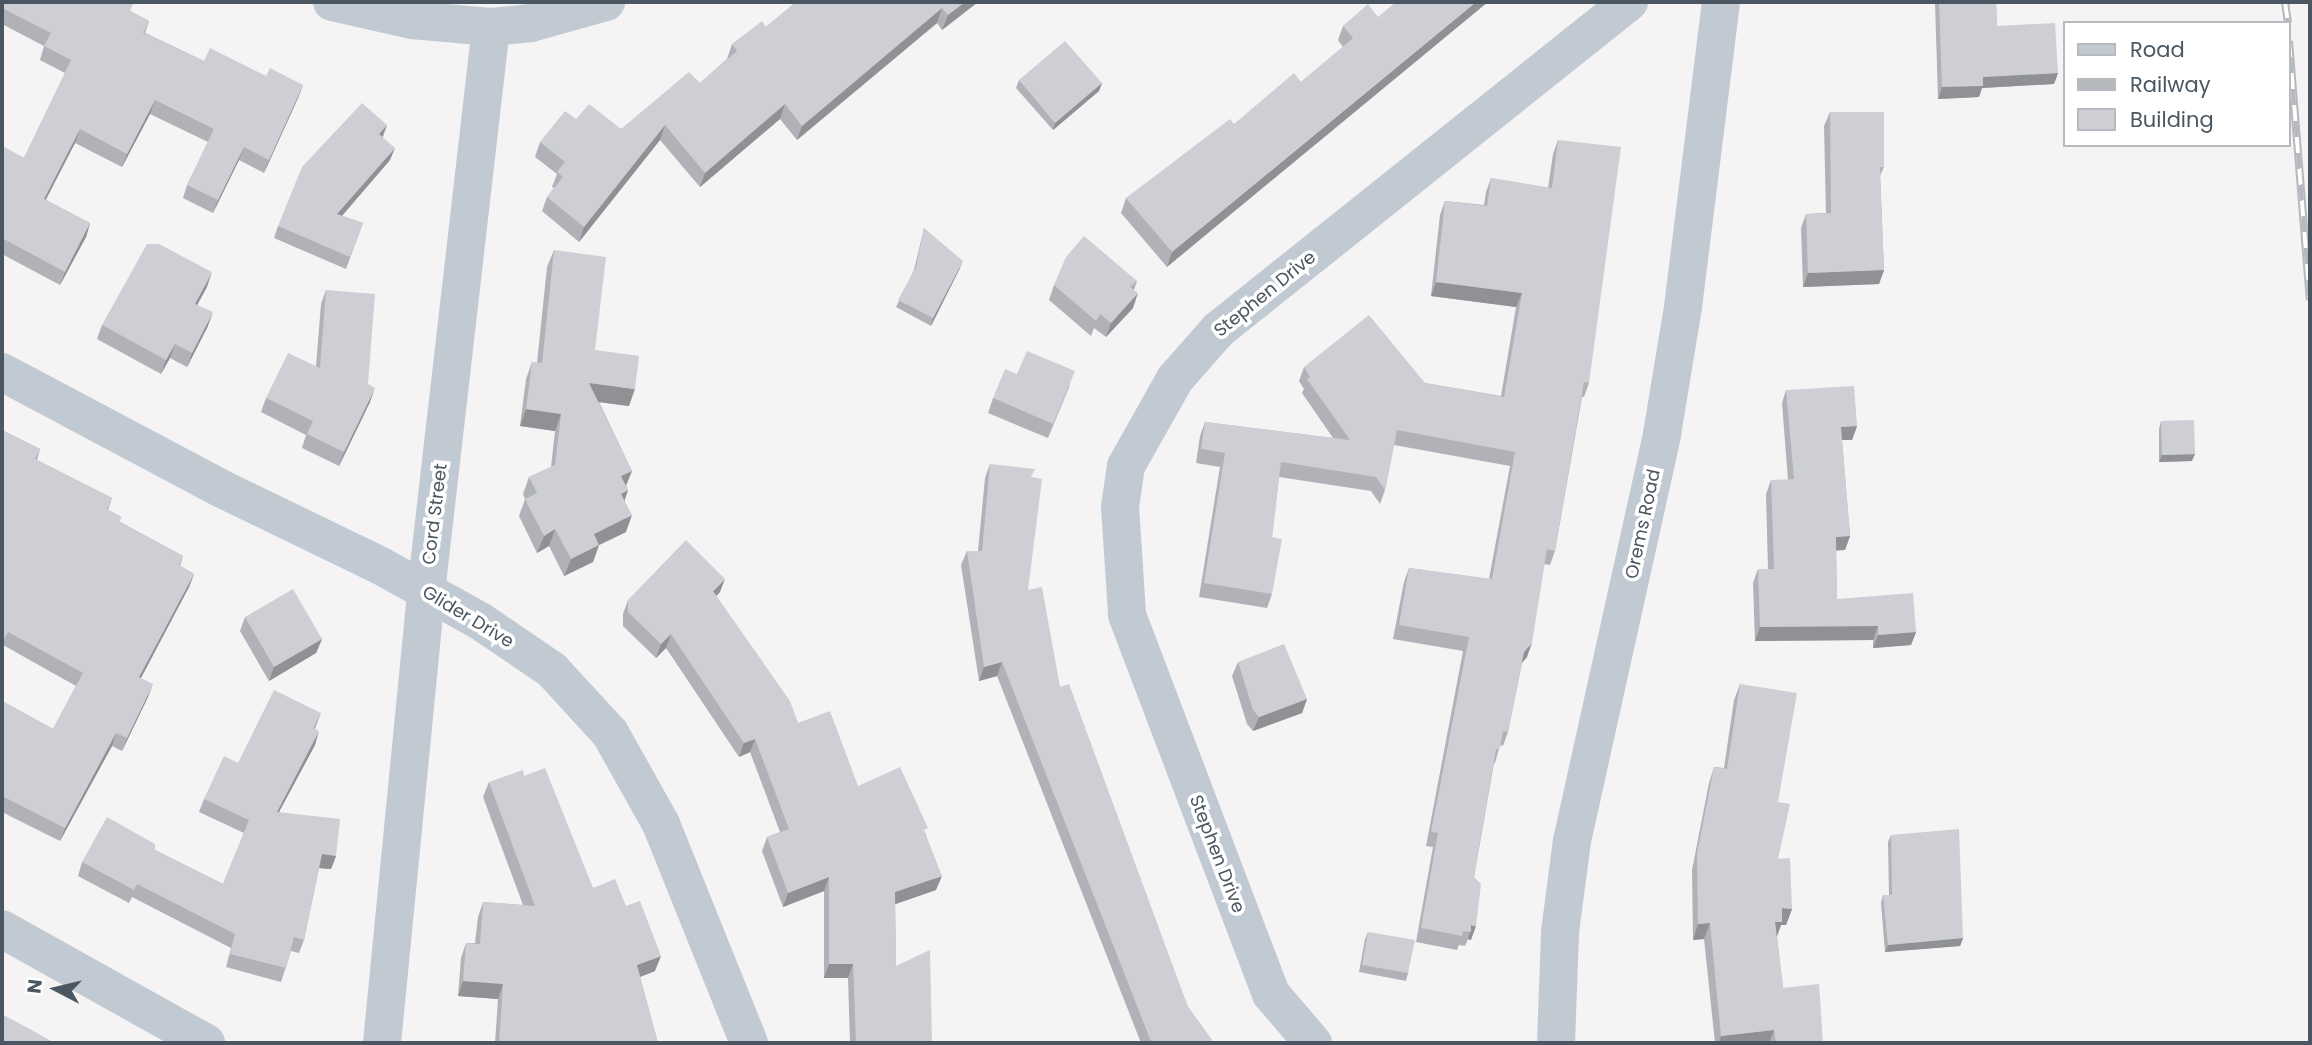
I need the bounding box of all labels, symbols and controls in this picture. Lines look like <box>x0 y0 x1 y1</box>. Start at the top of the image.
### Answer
legend <box>2064 21 2291 147</box>
text: Road <box>2130 35 2185 64</box>
text: Railway <box>2130 70 2211 99</box>
text: Building <box>2130 105 2214 134</box>
street label: Stephen Drive <box>1210 246 1320 342</box>
street label: Cord Street <box>418 462 452 566</box>
street label: Orems Road <box>1621 467 1665 581</box>
street label: Glider Drive <box>418 581 518 653</box>
street label: Stephen Drive <box>1185 792 1249 916</box>
north arrow <box>21 954 91 1024</box>
text: N <box>20 978 49 995</box>

